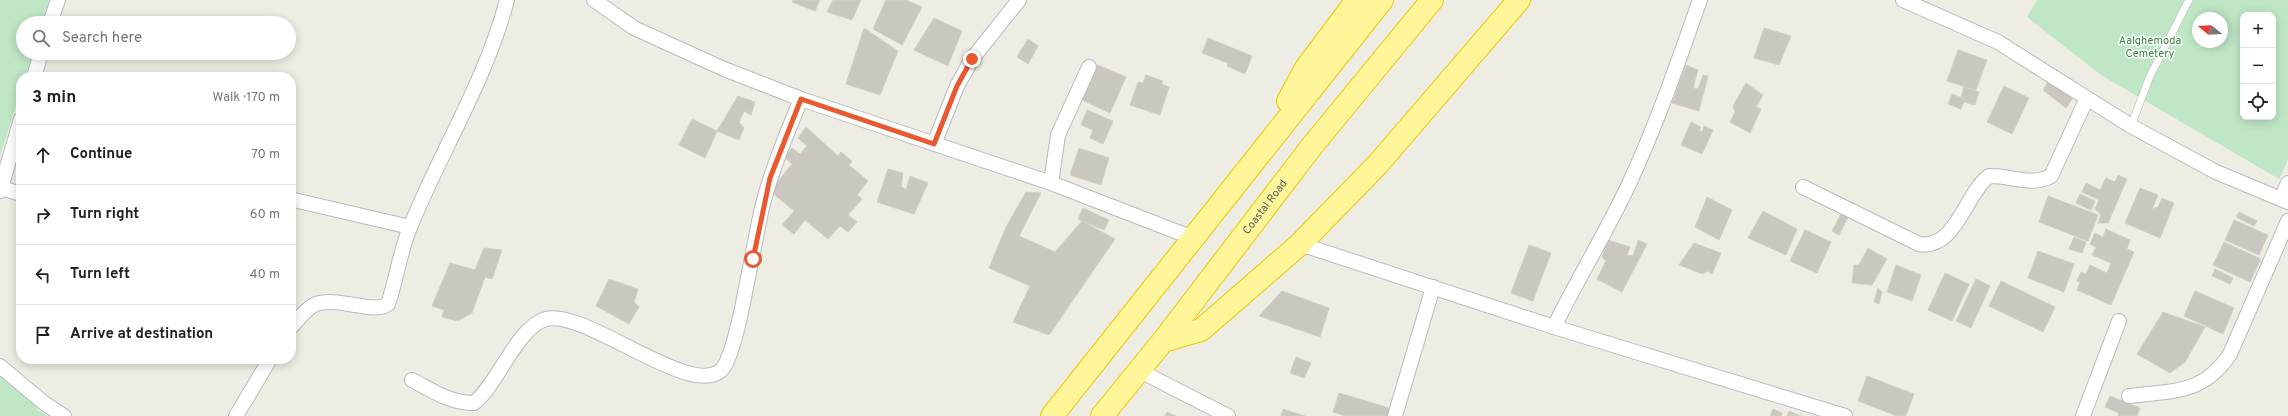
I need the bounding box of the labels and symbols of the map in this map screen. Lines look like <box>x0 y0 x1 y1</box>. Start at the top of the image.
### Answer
north arrow <box>2192 12 2228 48</box>
park label: Aalghemoda Cemetery <box>2119 34 2181 61</box>
route end <box>963 50 981 68</box>
street label: Coastal Road <box>1240 177 1291 237</box>
route start <box>744 250 762 268</box>

